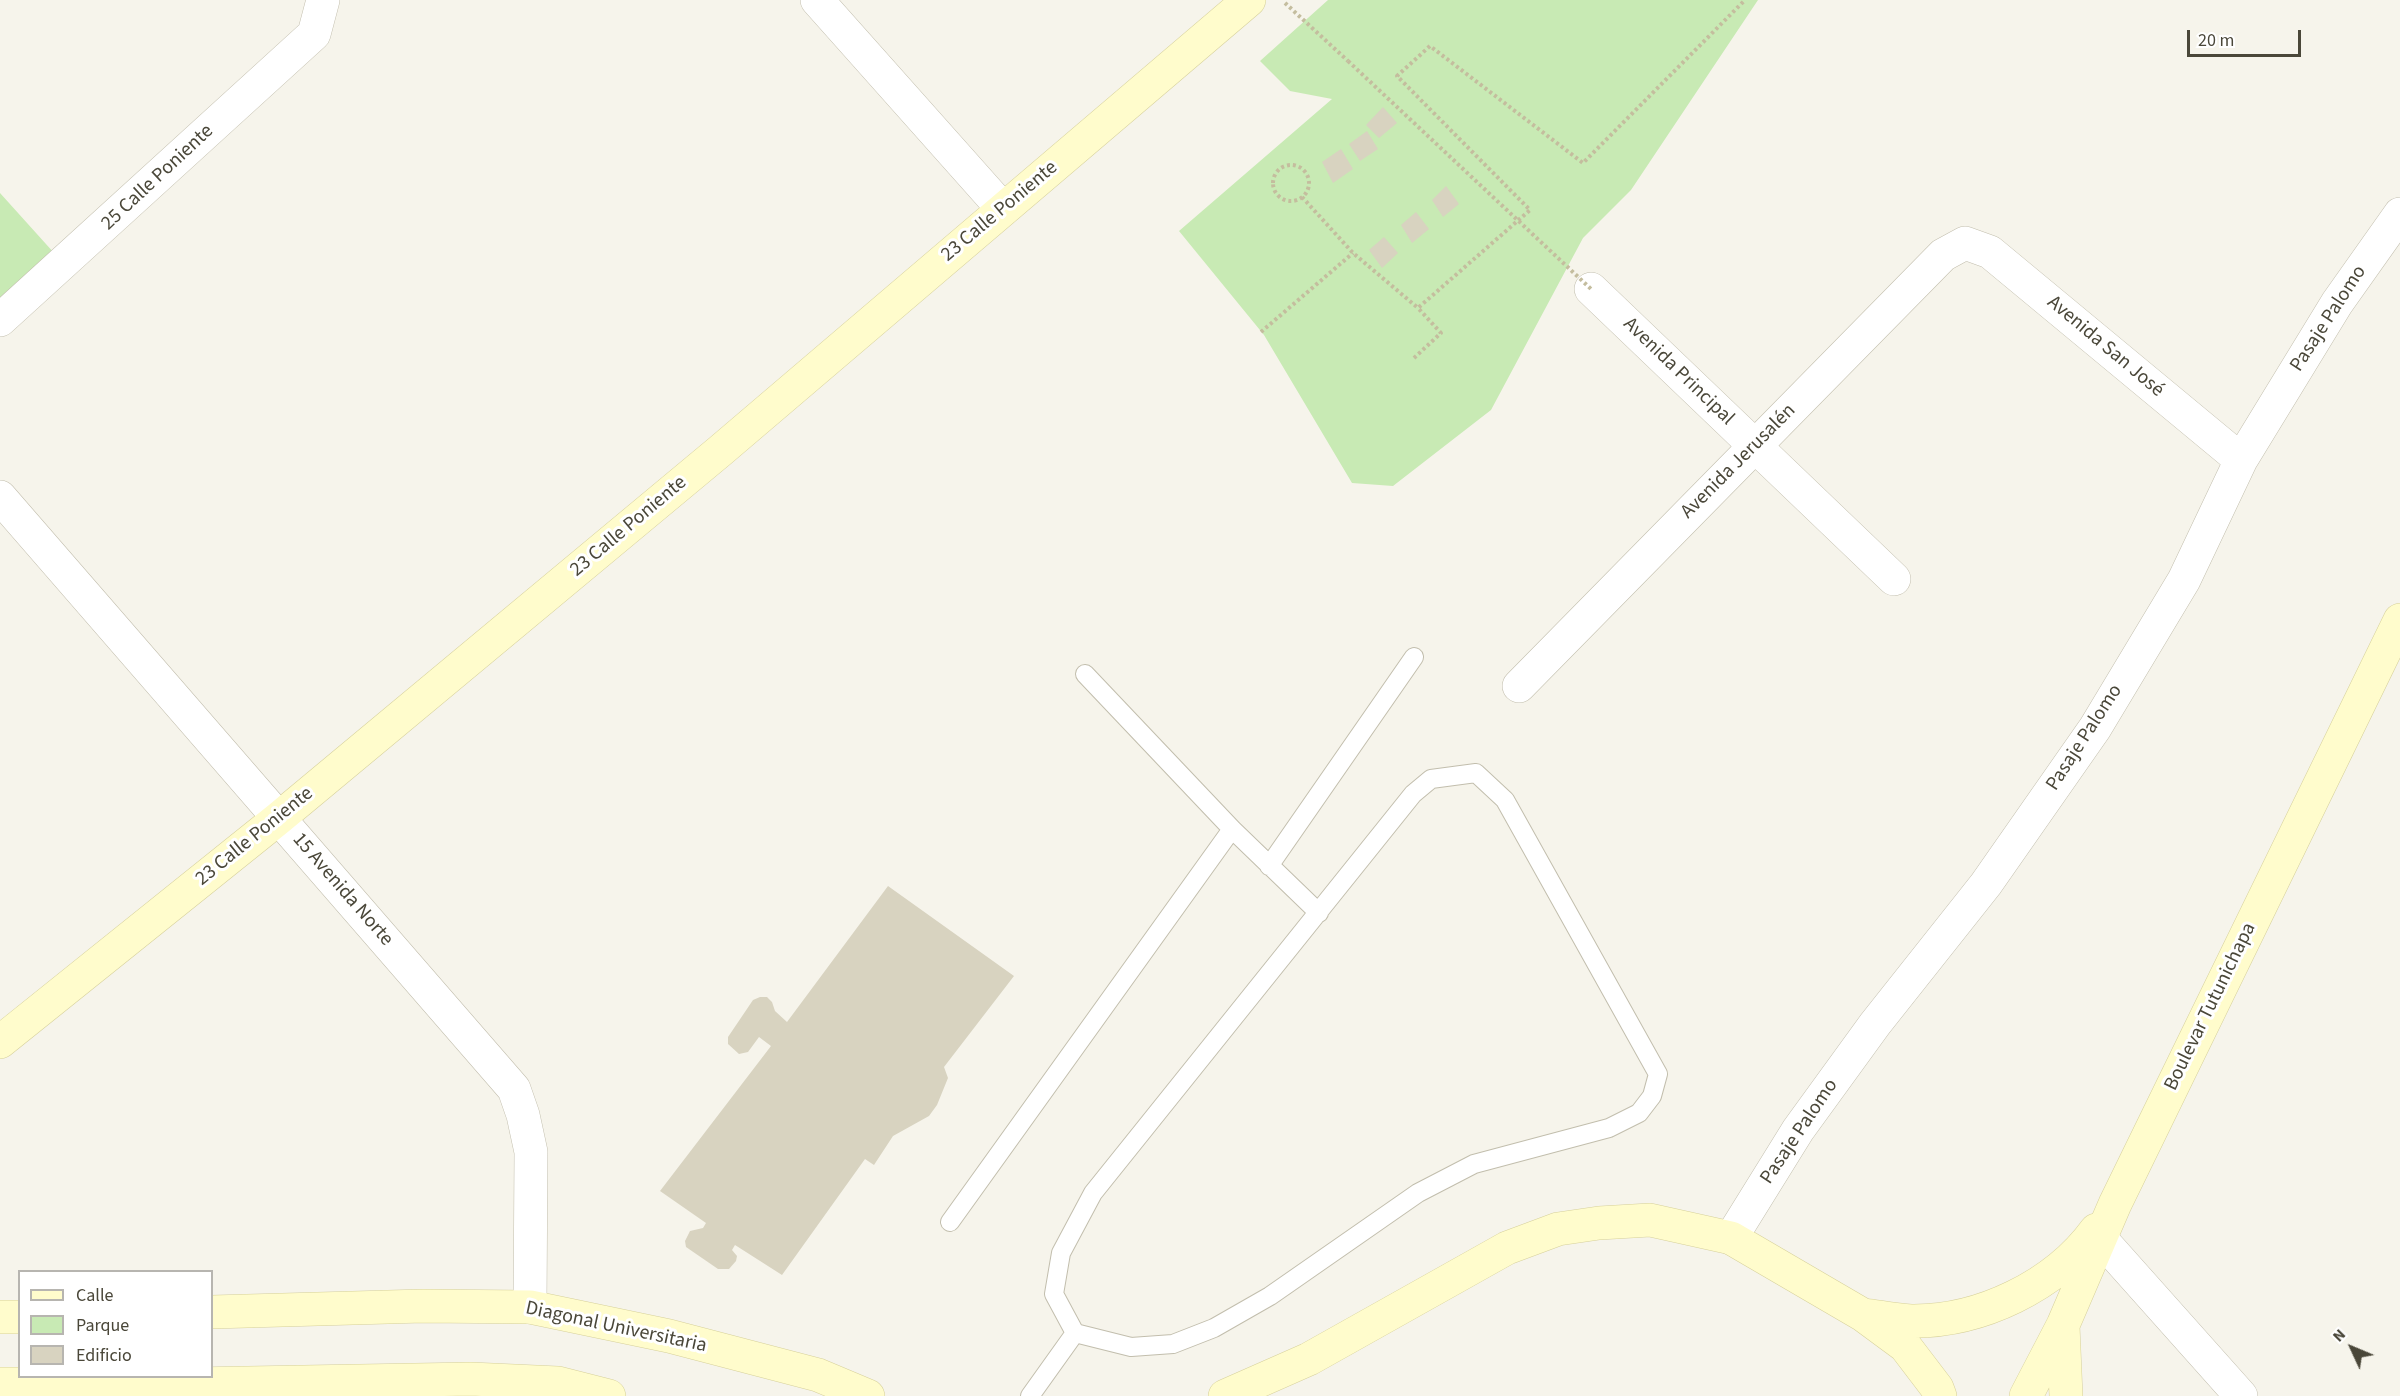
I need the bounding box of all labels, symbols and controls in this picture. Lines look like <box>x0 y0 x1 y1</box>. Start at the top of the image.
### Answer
scale bar <box>2190 18 2304 56</box>
text: 20 m <box>2198 28 2234 53</box>
street label: 25 Calle Poniente <box>97 120 219 236</box>
street label: 23 Calle Poniente <box>937 156 1063 268</box>
street label: Pasaje Palomo <box>2286 261 2372 377</box>
street label: Avenida San José <box>2042 291 2168 403</box>
street label: Avenida Principal <box>1617 313 1739 431</box>
street label: Avenida Jerusalén <box>1677 400 1801 524</box>
street label: 23 Calle Poniente <box>566 471 692 583</box>
street label: Pasaje Palomo <box>2042 680 2128 796</box>
street label: 23 Calle Poniente <box>191 782 319 892</box>
street label: 15 Avenida Norte <box>286 829 398 951</box>
street label: Boulevar Tutunichapa <box>2160 919 2262 1095</box>
street label: Pasaje Palomo <box>1756 1075 1844 1189</box>
legend <box>18 1270 213 1378</box>
text: Calle <box>76 1283 113 1308</box>
street label: Diagonal Universitaria <box>523 1297 709 1359</box>
text: Parque <box>76 1313 129 1338</box>
north arrow <box>2322 1318 2382 1378</box>
text: N <box>2327 1324 2351 1347</box>
text: Edificio <box>76 1343 132 1368</box>

